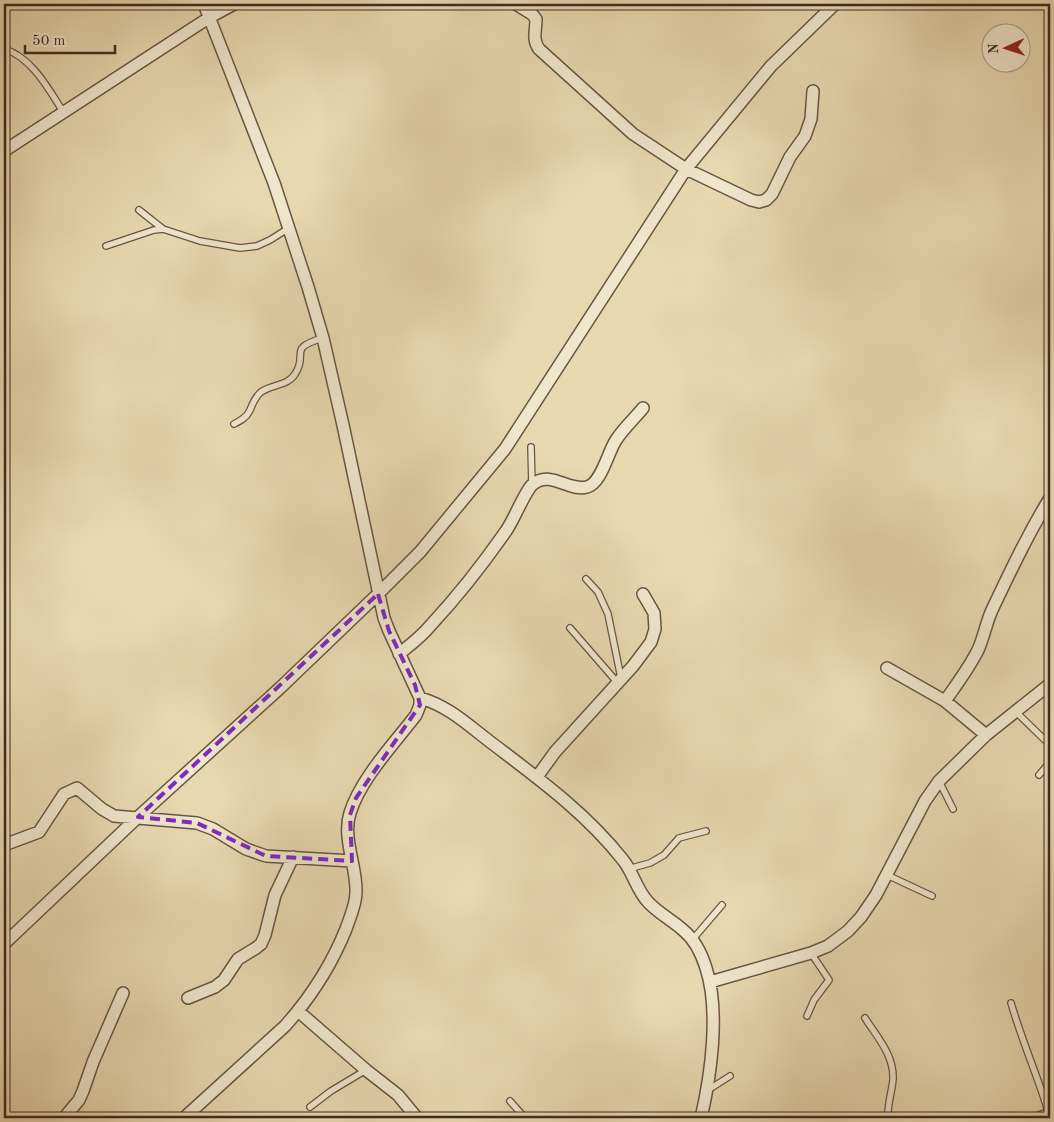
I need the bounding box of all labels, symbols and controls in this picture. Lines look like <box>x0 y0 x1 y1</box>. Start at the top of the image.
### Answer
scale bar <box>25 22 115 54</box>
north arrow <box>982 22 1032 72</box>
text: 50 m <box>32 34 66 49</box>
text: N <box>987 43 1001 54</box>

